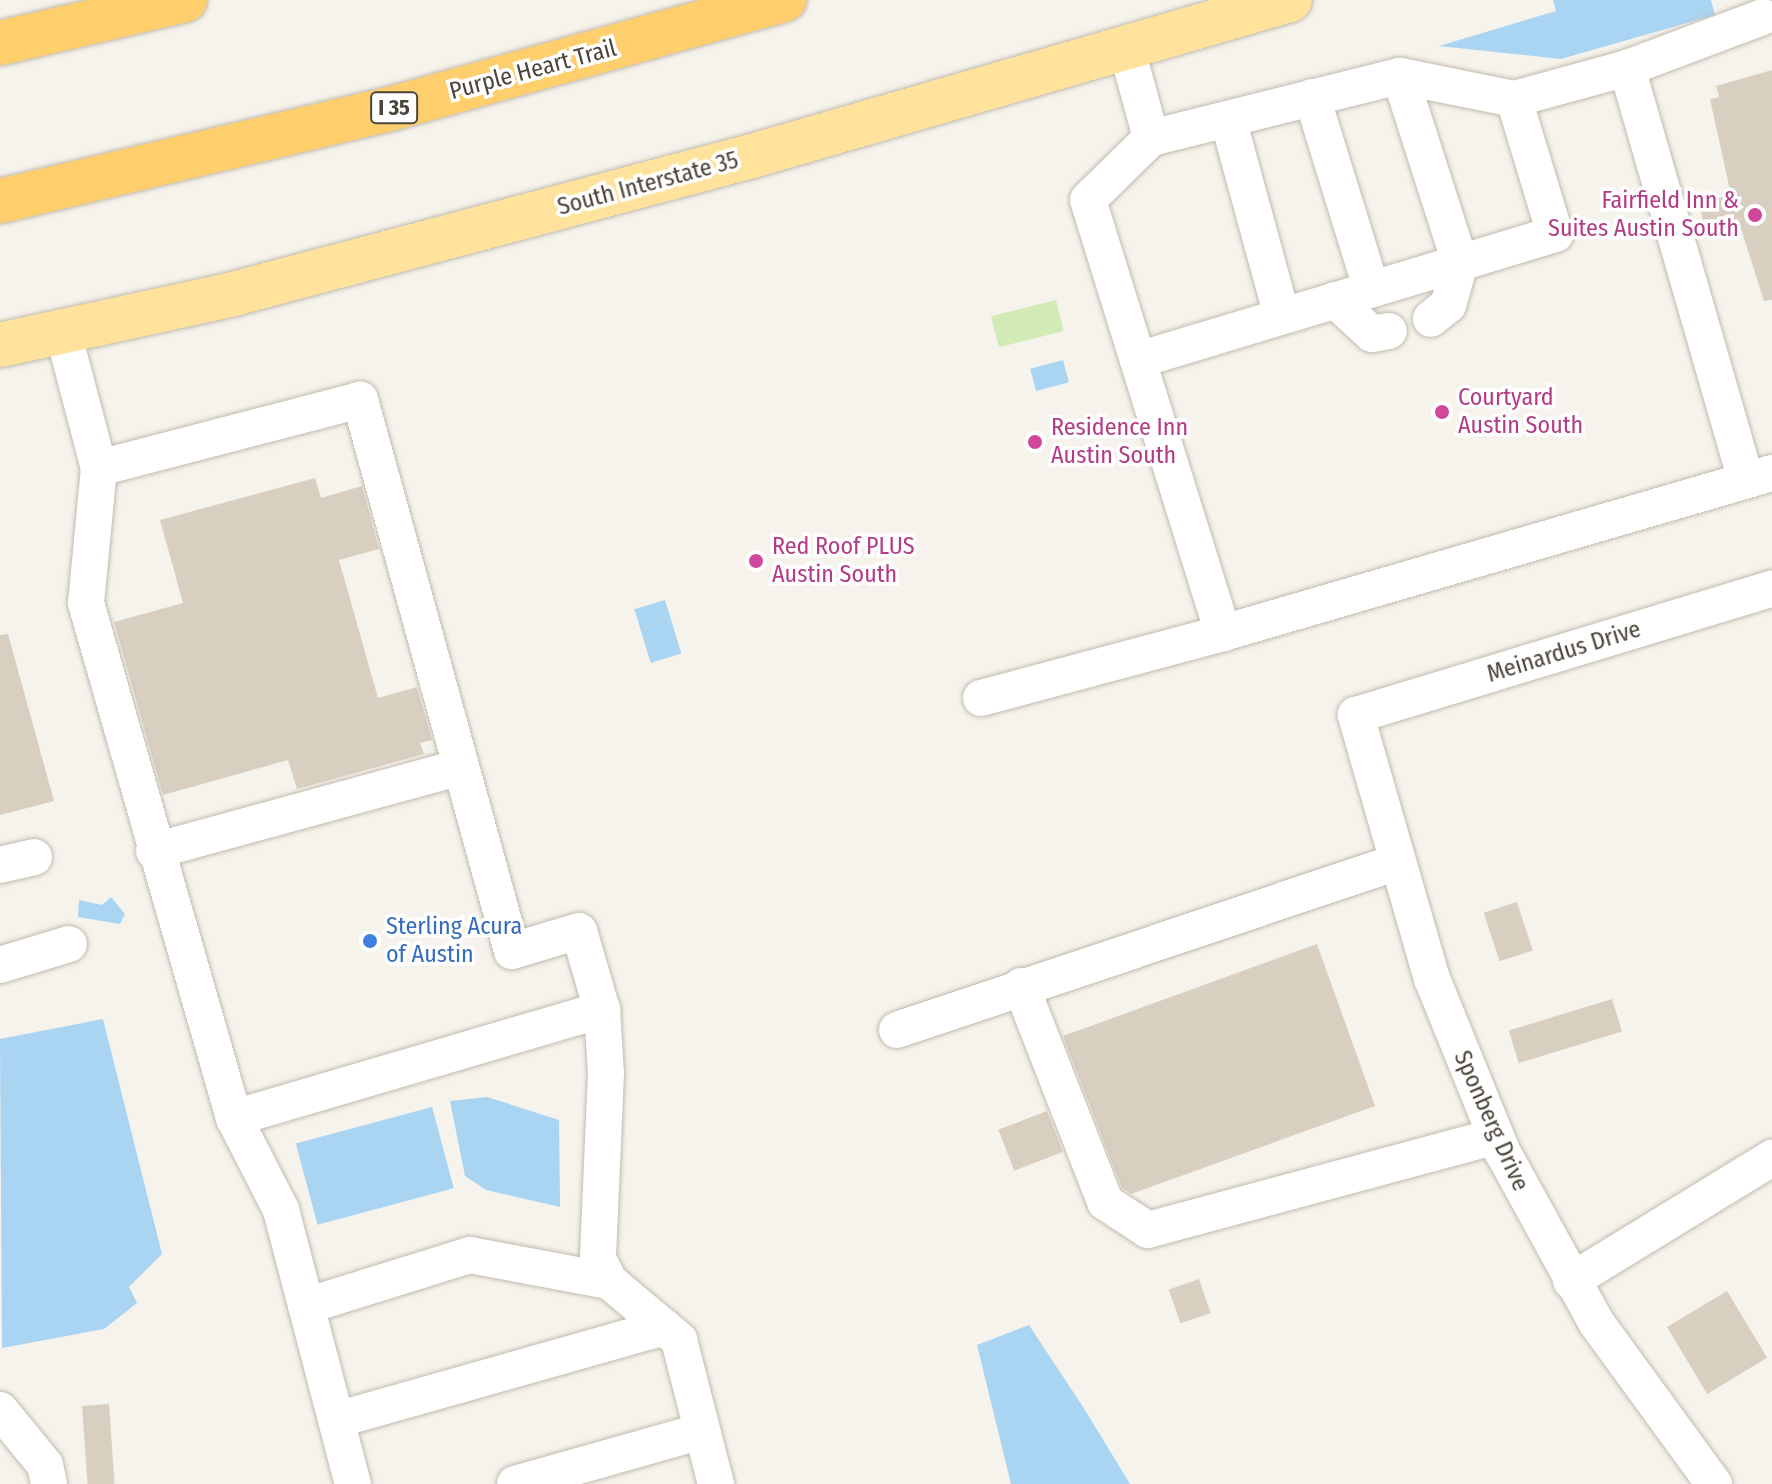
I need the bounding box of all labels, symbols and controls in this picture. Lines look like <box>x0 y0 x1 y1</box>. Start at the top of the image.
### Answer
street label: Purple Heart Trail <box>447 34 619 106</box>
road number: I 35 <box>370 90 418 126</box>
street label: South Interstate 35 <box>554 146 742 222</box>
place label: Fairfield Inn & Suites Austin South <box>1548 187 1739 243</box>
marker: Fairfield Inn & Suites Austin South <box>1746 206 1764 224</box>
place label: Courtyard Austin South <box>1458 384 1583 440</box>
marker: Courtyard Austin South <box>1433 403 1451 421</box>
place label: Residence Inn Austin South <box>1051 414 1188 470</box>
marker: Residence Inn Austin South <box>1026 433 1044 451</box>
place label: Red Roof PLUS Austin South <box>772 533 915 589</box>
marker: Red Roof PLUS Austin South <box>747 552 765 570</box>
street label: Meinardus Drive <box>1484 615 1644 689</box>
place label: Sterling Acura of Austin <box>386 913 522 969</box>
marker: Sterling Acura of Austin <box>361 932 379 950</box>
street label: Sponberg Drive <box>1447 1046 1535 1196</box>

